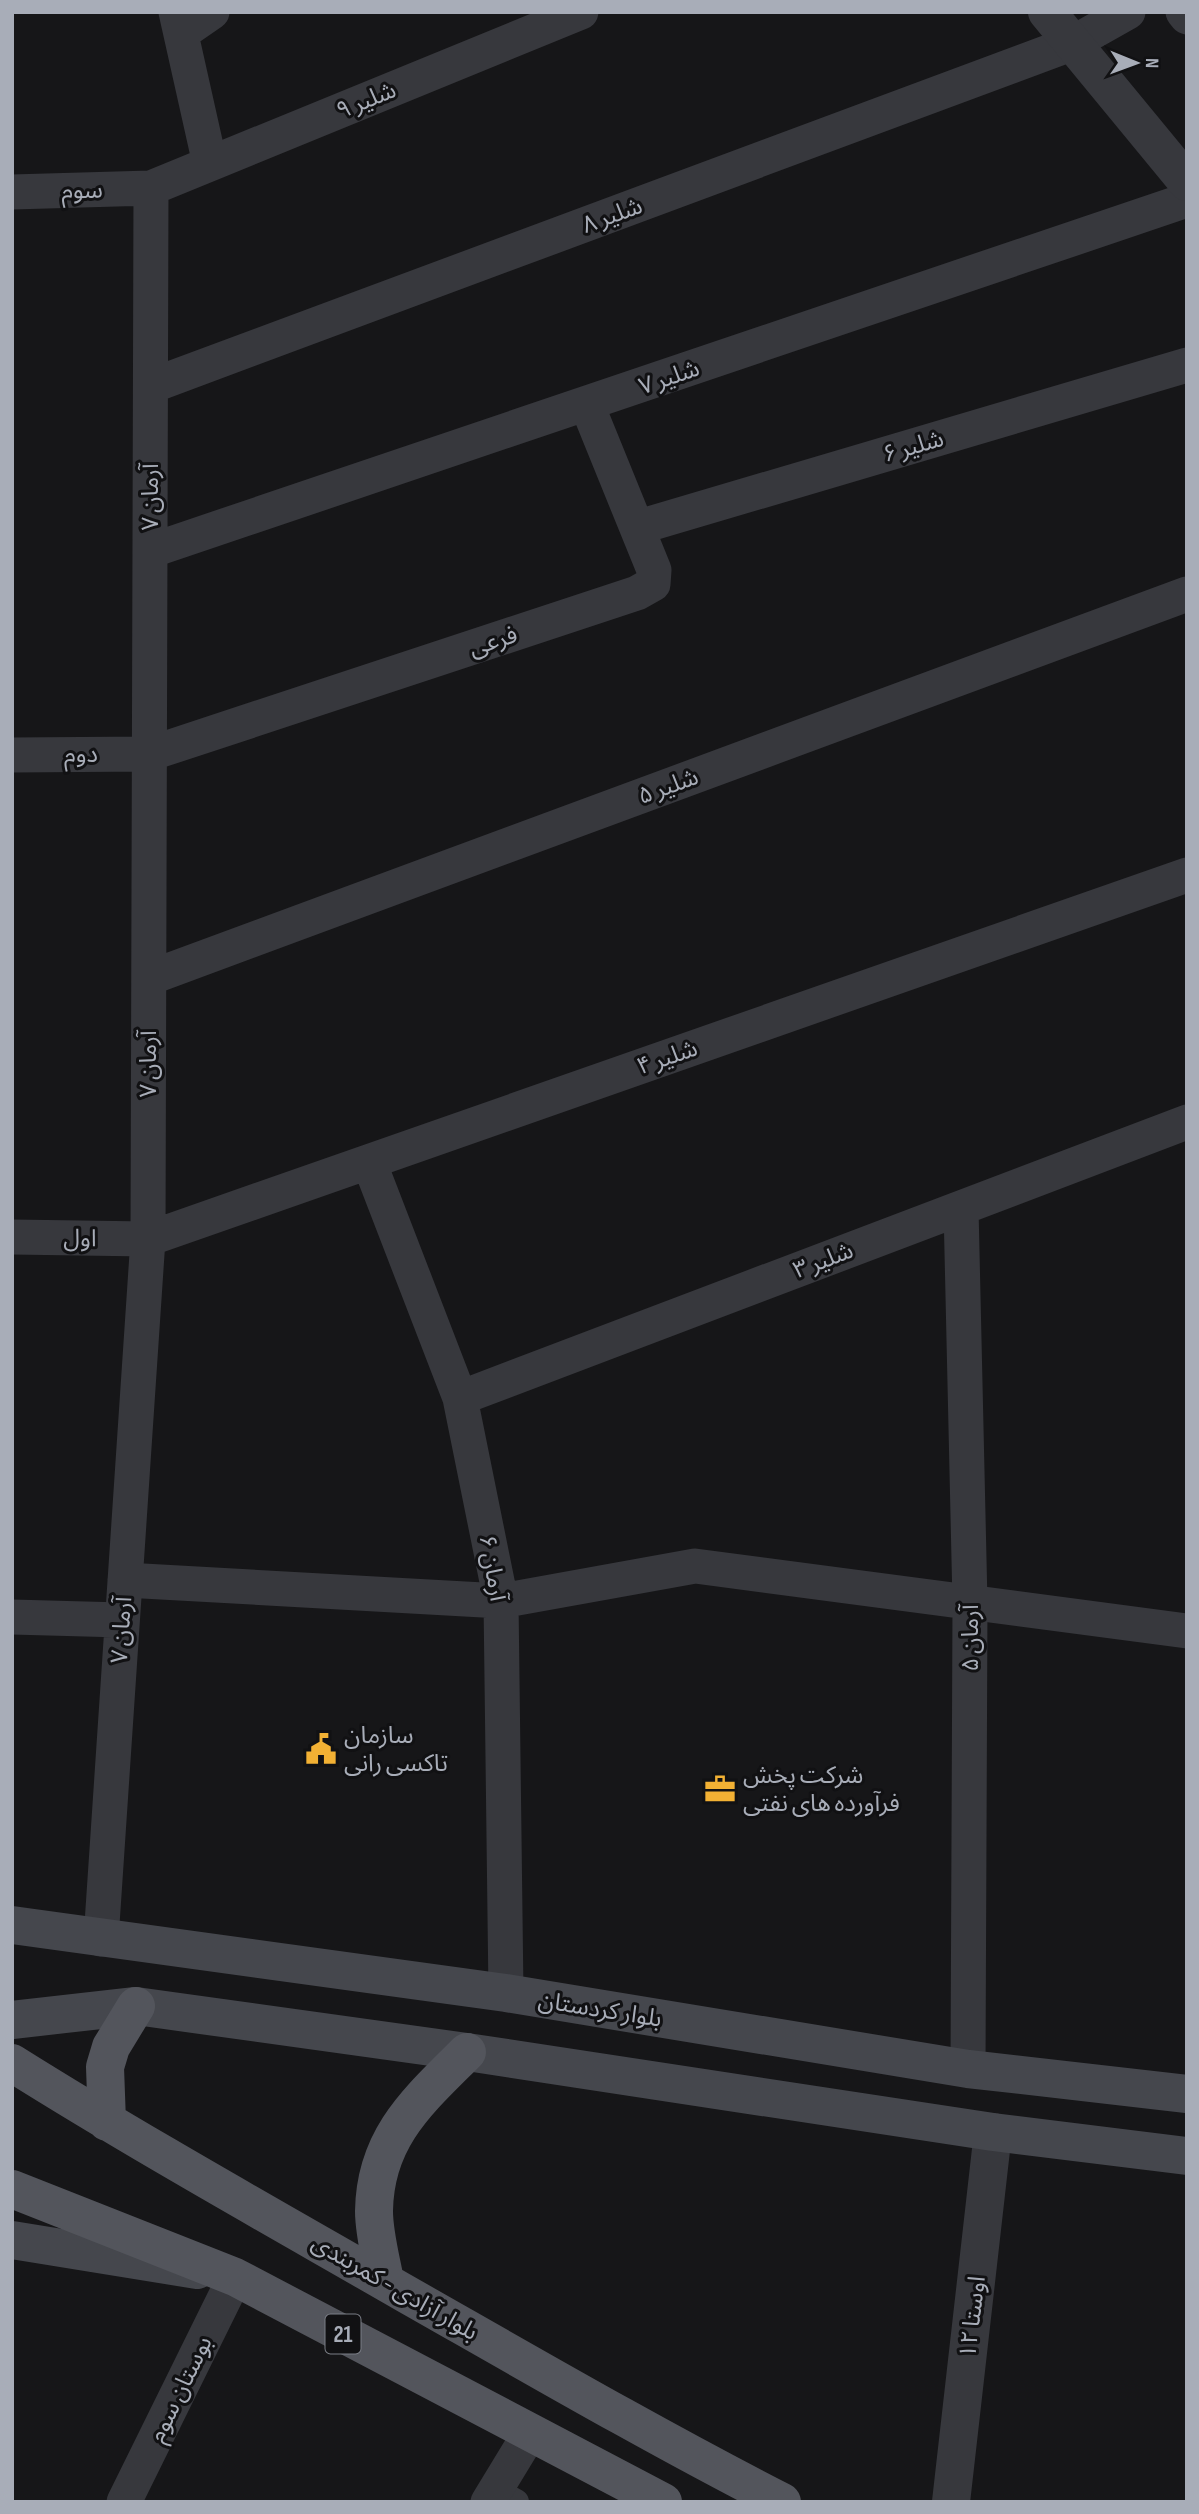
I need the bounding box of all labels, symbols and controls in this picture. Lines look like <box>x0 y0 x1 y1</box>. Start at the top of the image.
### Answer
north arrow <box>1101 28 1171 98</box>
text: N <box>1140 58 1163 69</box>
street label: شلیر ۹ <box>332 75 400 126</box>
street label: سوم <box>61 175 103 209</box>
street label: شلیر ۸ <box>578 191 646 240</box>
street label: شلیر ۷ <box>635 354 703 401</box>
street label: شلیر ۶ <box>879 424 947 469</box>
street label: آرمان ۷ <box>136 462 165 531</box>
street label: فرعی <box>465 620 521 663</box>
street label: دوم <box>64 740 98 772</box>
street label: شلیر ۵ <box>634 762 702 811</box>
street label: آرمان ۷ <box>134 1029 163 1098</box>
street label: شلیر ۴ <box>633 1034 701 1081</box>
street label: اول <box>63 1224 97 1253</box>
street label: شلیر ۳ <box>789 1236 857 1285</box>
street label: آرمان ۶ <box>472 1533 513 1605</box>
street label: آرمان ۷ <box>105 1595 138 1664</box>
street label: آرمان ۵ <box>956 1603 985 1672</box>
place label: سازمان تاکسی رانی <box>344 1721 448 1778</box>
public building icon: سازمان تاکسی رانی <box>304 1732 338 1766</box>
place label: شرکت پخش فرآورده های نفتی <box>743 1761 900 1818</box>
office icon: شرکت پخش فرآورده های نفتی <box>703 1772 737 1806</box>
street label: بلوار کردستان <box>536 1985 664 2034</box>
street label: بلوار آزادی - کمربندی <box>306 2228 483 2347</box>
street label: اوستا ۱۲ <box>953 2274 992 2360</box>
road number: 21 <box>326 2314 360 2354</box>
street label: بوستان سوم <box>142 2331 221 2448</box>

